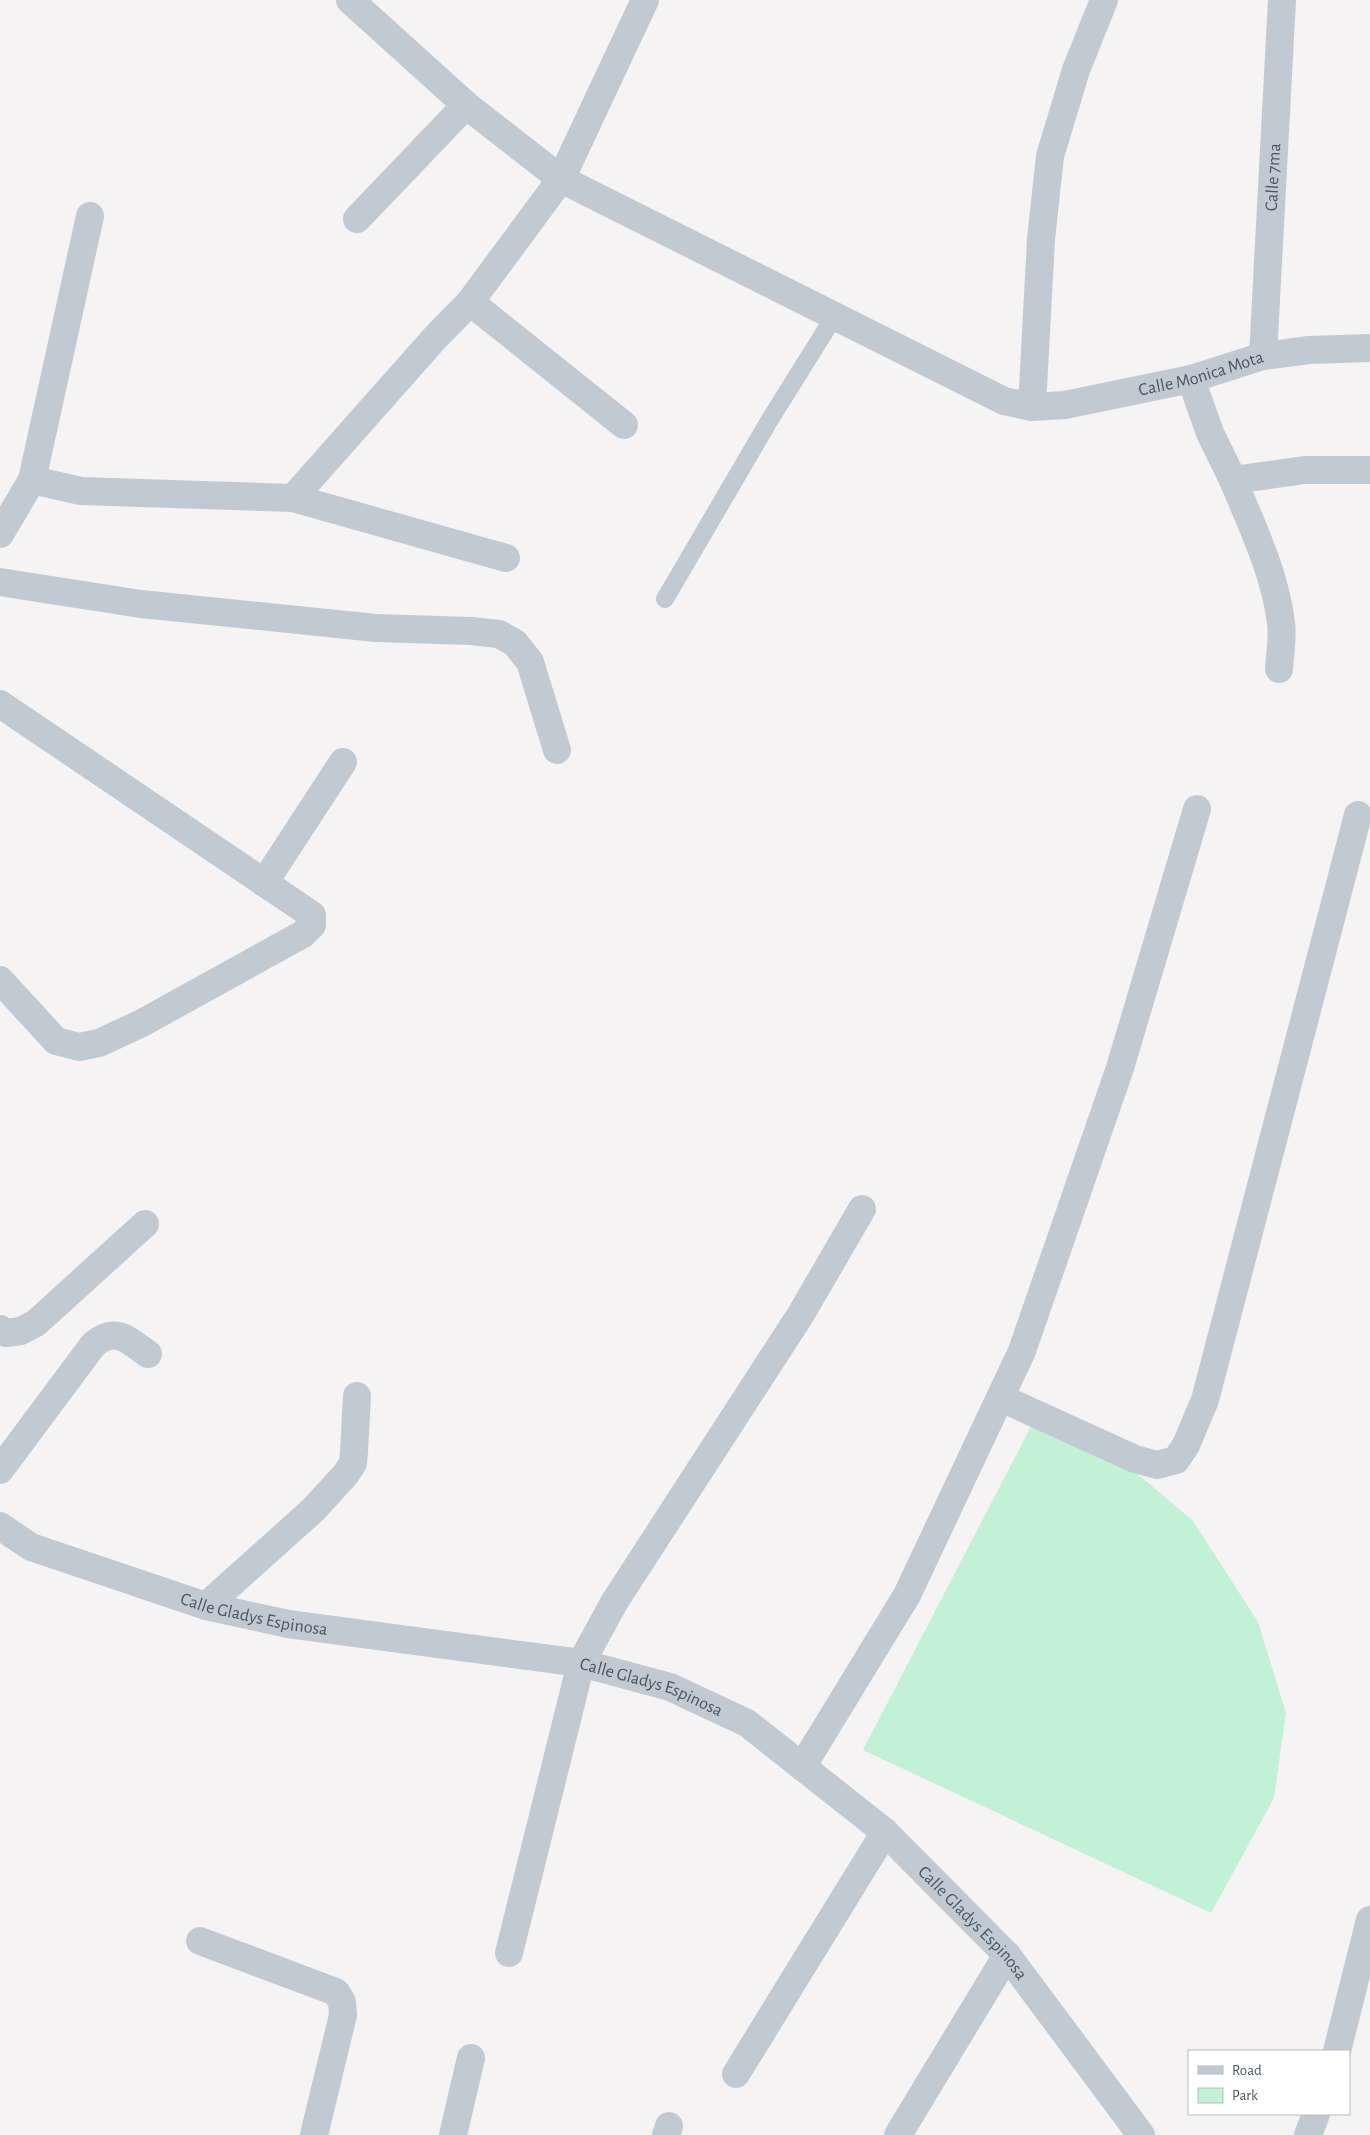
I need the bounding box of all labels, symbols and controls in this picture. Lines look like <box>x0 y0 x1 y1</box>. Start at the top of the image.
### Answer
street label: Calle 7ma <box>1263 143 1284 212</box>
street label: Calle Monica Mota <box>1137 348 1266 400</box>
street label: Calle Gladys Espinosa <box>178 1590 329 1639</box>
street label: Calle Gladys Espinosa <box>578 1655 725 1720</box>
street label: Calle Gladys Espinosa <box>914 1863 1030 1983</box>
legend <box>1188 2050 1350 2115</box>
text: Road <box>1232 2063 1262 2078</box>
text: Park <box>1232 2088 1258 2103</box>

